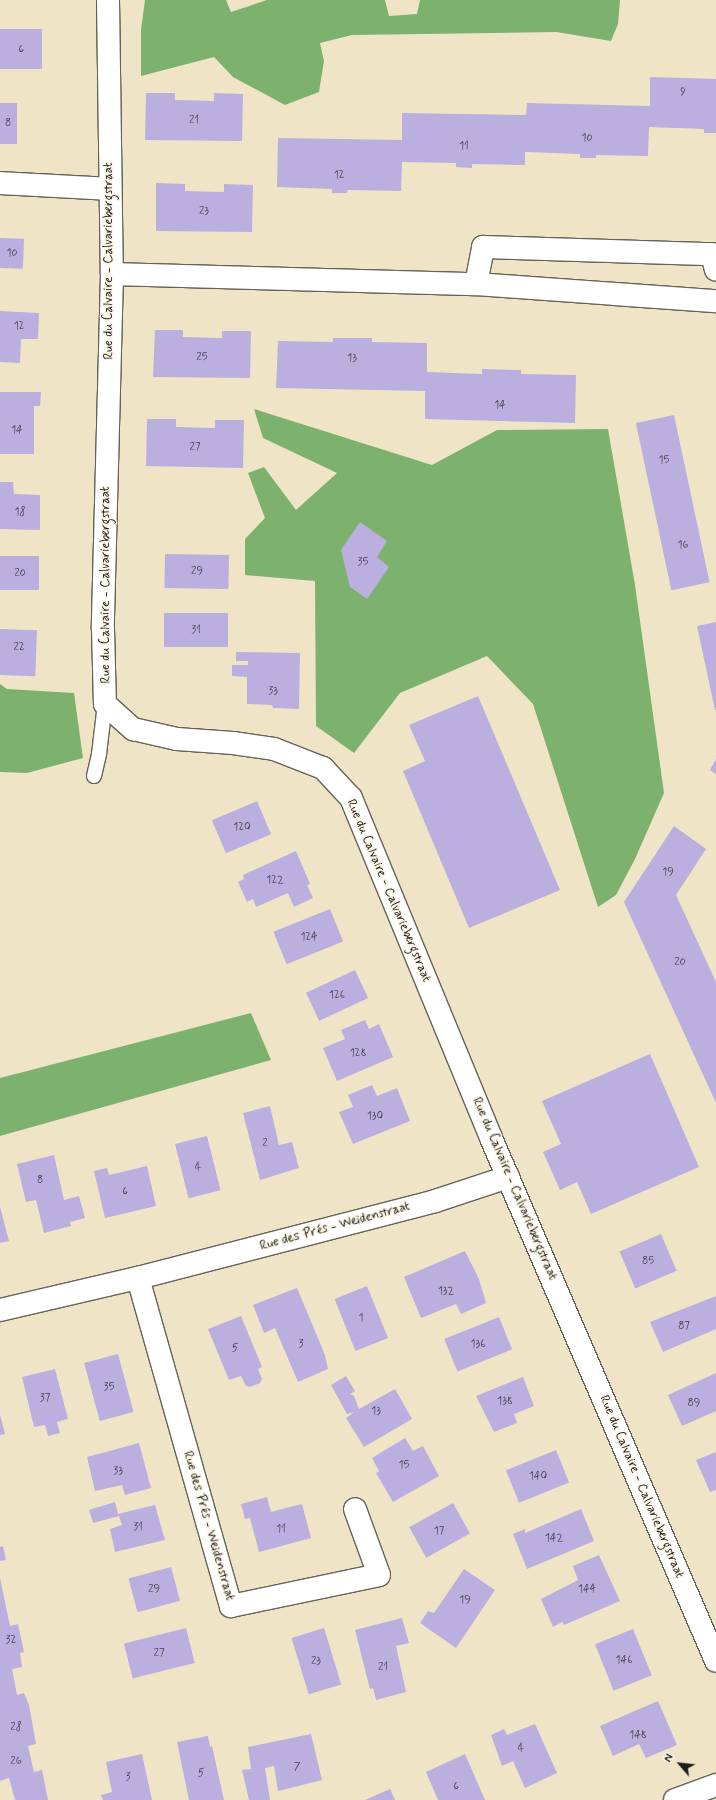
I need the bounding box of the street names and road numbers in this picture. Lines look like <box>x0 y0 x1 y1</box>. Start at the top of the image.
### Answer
street label: Rue du Calvaire - Calvariebergstraat <box>101 162 117 360</box>
street label: Rue du Calvaire - Calvariebergstraat <box>98 486 114 684</box>
street label: Rue du Calvaire - Calvariebergstraat <box>342 797 434 985</box>
street label: Rue du Calvaire - Calvariebergstraat <box>468 1095 560 1283</box>
street label: Rue des Prés - Weidenstraat <box>258 1199 412 1255</box>
street label: Rue du Calvaire - Calvariebergstraat <box>595 1393 687 1581</box>
street label: Rue des Prés - Weidenstraat <box>179 1450 237 1602</box>

